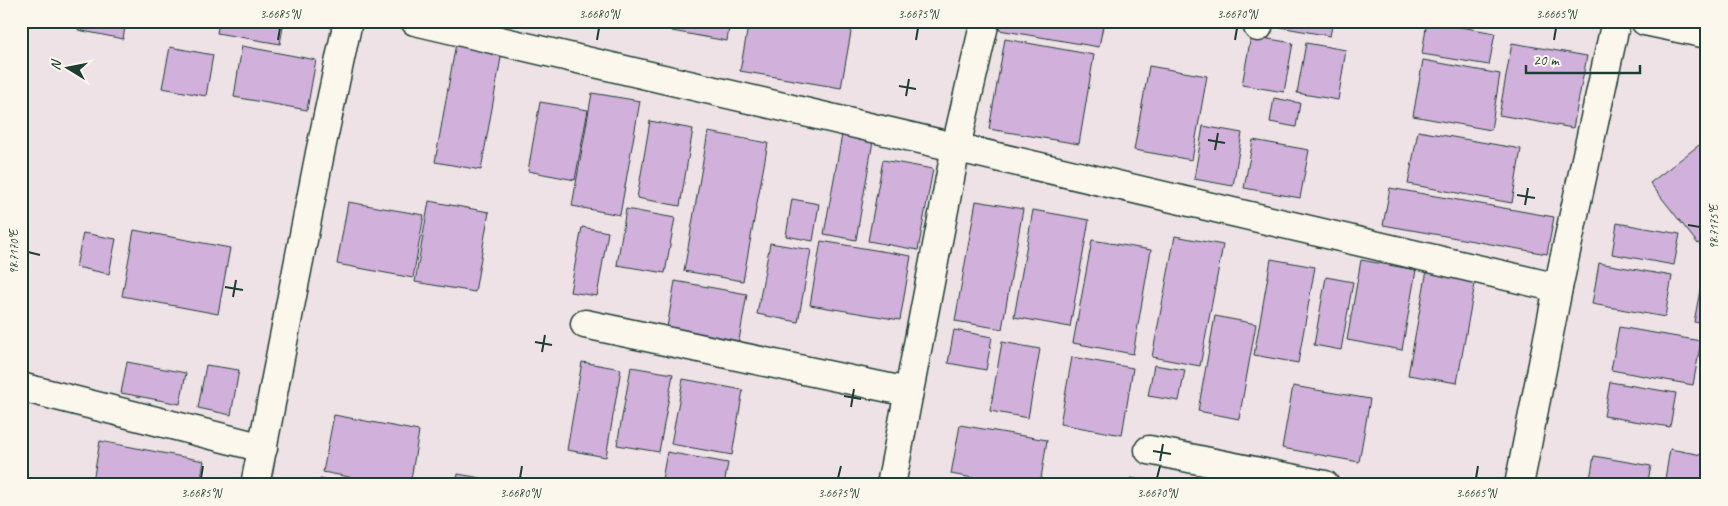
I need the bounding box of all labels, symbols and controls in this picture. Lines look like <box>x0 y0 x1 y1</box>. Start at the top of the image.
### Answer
text: 3.6685°N <box>260 6 302 22</box>
text: 3.6680°N <box>579 6 621 22</box>
text: 3.6675°N <box>898 6 940 22</box>
text: 3.6670°N <box>1217 6 1259 22</box>
text: 3.6665°N <box>1536 6 1578 22</box>
north arrow <box>42 42 92 92</box>
scale bar <box>1526 42 1639 74</box>
text: 20 m <box>1533 51 1560 70</box>
text: N <box>47 58 65 72</box>
text: 98.7175°E <box>1706 203 1722 249</box>
text: 98.7170°E <box>6 228 22 274</box>
text: 3.6685°N <box>181 485 223 501</box>
text: 3.6680°N <box>500 485 542 501</box>
text: 3.6675°N <box>818 485 860 501</box>
text: 3.6670°N <box>1137 485 1179 501</box>
text: 3.6665°N <box>1456 485 1498 501</box>

